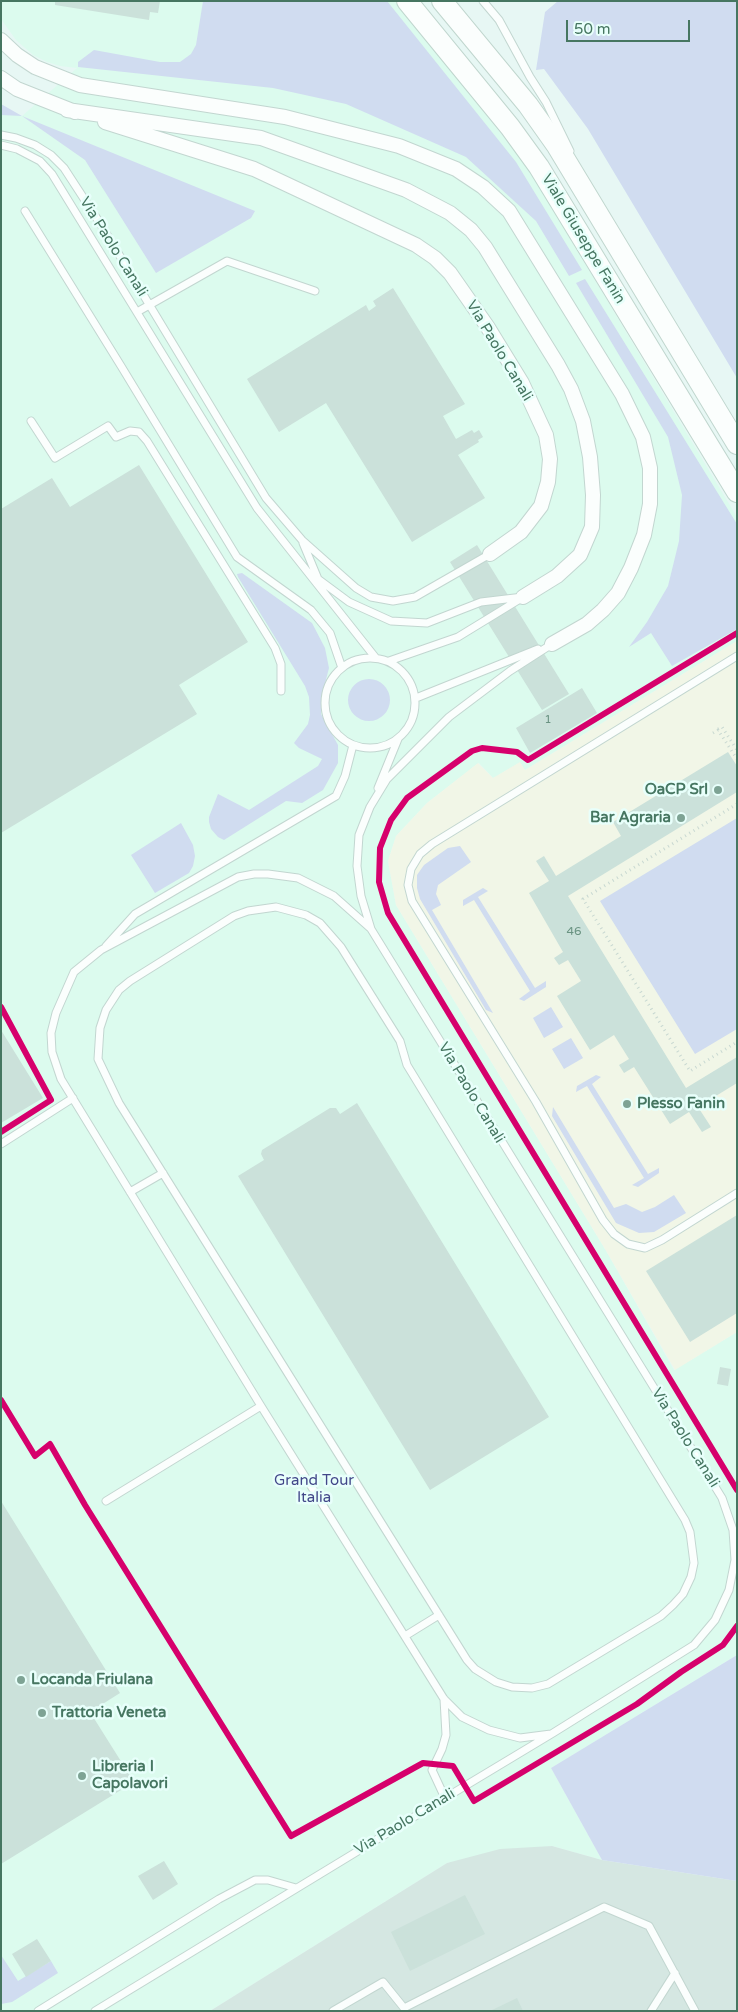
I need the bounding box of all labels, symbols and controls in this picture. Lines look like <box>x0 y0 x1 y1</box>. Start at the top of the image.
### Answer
scale bar <box>568 10 692 42</box>
text: 50 m <box>574 20 611 38</box>
street label: Viale Giuseppe Fanin <box>537 171 629 307</box>
street label: Via Paolo Canali <box>75 194 151 300</box>
street label: Via Paolo Canali <box>462 297 536 405</box>
house number: 1 <box>544 713 552 727</box>
place label: OaCP Srl <box>645 781 708 799</box>
marker: OaCP Srl <box>712 784 724 796</box>
place label: Bar Agraria <box>590 809 671 827</box>
marker: Bar Agraria <box>675 812 687 824</box>
house number: 46 <box>566 925 582 939</box>
street label: Via Paolo Canali <box>434 1039 508 1147</box>
place label: Plesso Fanin <box>637 1095 725 1113</box>
marker: Plesso Fanin <box>621 1098 633 1110</box>
street label: Via Paolo Canali <box>647 1385 723 1491</box>
park label: Grand Tour Italia <box>274 1472 354 1507</box>
place label: Locanda Friulana <box>31 1671 153 1689</box>
marker: Locanda Friulana <box>15 1674 27 1686</box>
place label: Trattoria Veneta <box>52 1704 166 1722</box>
marker: Trattoria Veneta <box>36 1707 48 1719</box>
place label: Libreria I Capolavori <box>92 1758 168 1793</box>
marker: Libreria I Capolavori <box>76 1770 88 1782</box>
street label: Via Paolo Canali <box>351 1785 459 1859</box>

